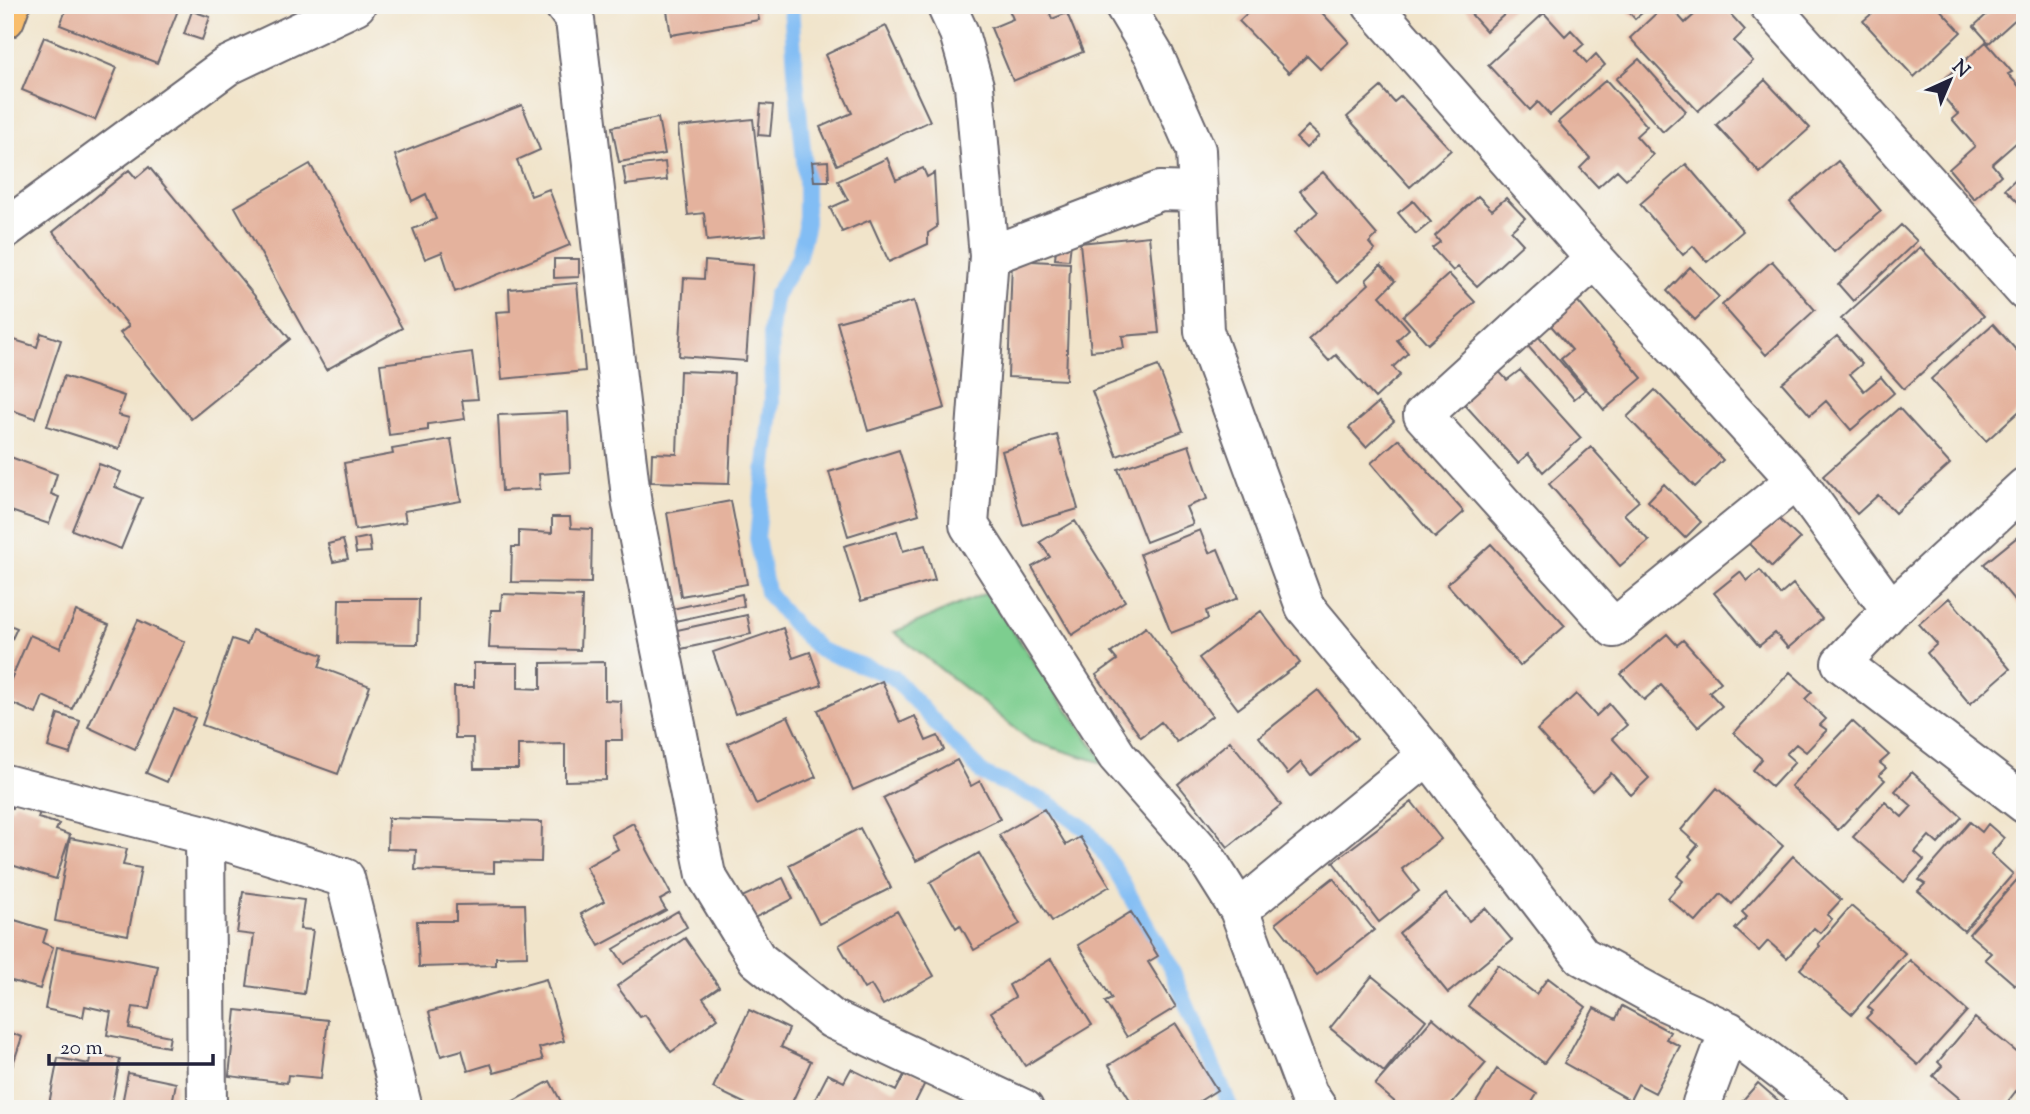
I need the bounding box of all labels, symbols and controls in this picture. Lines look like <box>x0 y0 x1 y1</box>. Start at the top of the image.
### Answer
north arrow <box>1914 46 1984 116</box>
text: N <box>1945 55 1975 85</box>
scale bar <box>49 1023 214 1067</box>
text: 20 m <box>60 1034 103 1064</box>

